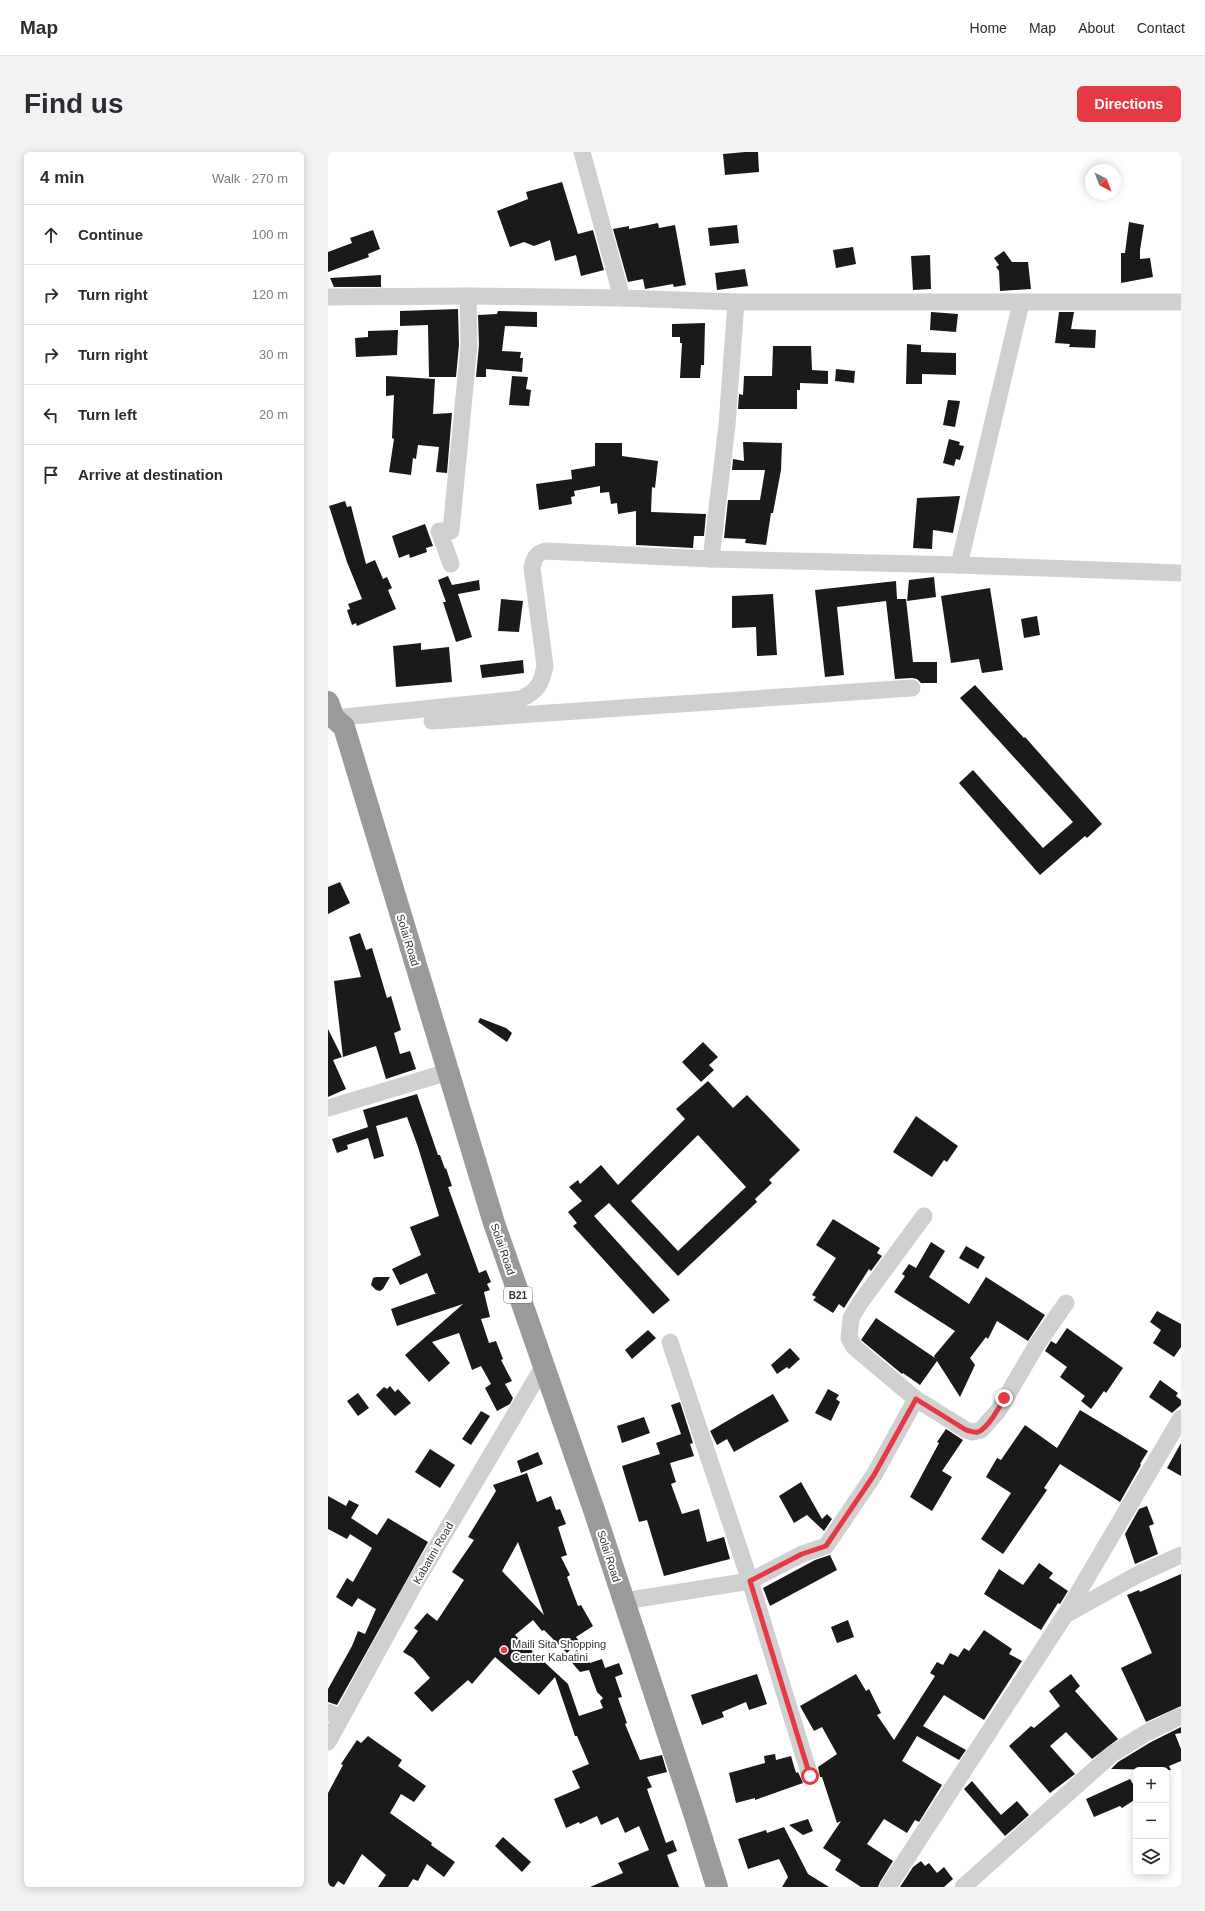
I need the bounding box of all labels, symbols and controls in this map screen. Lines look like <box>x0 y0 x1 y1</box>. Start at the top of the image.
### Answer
text: Map <box>20 17 58 38</box>
text: Home <box>970 20 1007 36</box>
text: Map <box>1029 20 1056 36</box>
text: About <box>1078 20 1115 36</box>
text: Contact <box>1137 20 1185 36</box>
button: Directions <box>1077 86 1181 122</box>
text: Find us <box>24 88 124 119</box>
north arrow <box>1085 164 1121 200</box>
text: 4 min <box>40 168 84 187</box>
text: Walk · 270 m <box>212 171 288 186</box>
icon: ahead <box>40 224 62 246</box>
text: Continue <box>78 226 143 243</box>
text: 100 m <box>252 227 288 242</box>
icon: right <box>40 284 62 306</box>
text: Turn right <box>78 286 148 303</box>
text: 120 m <box>252 287 288 302</box>
icon: right <box>40 344 62 366</box>
text: Turn right <box>78 346 148 363</box>
text: 30 m <box>259 347 288 362</box>
icon: left <box>40 404 62 426</box>
text: Turn left <box>78 406 137 423</box>
text: 20 m <box>259 407 288 422</box>
icon: arrive <box>40 464 62 486</box>
text: Arrive at destination <box>78 466 223 483</box>
street label: Solai Road <box>394 913 422 967</box>
street label: Solai Road <box>489 1222 517 1276</box>
road number: B21 <box>504 1287 532 1303</box>
route end <box>995 1389 1013 1407</box>
street label: Kabatini Road <box>411 1520 455 1586</box>
street label: Solai Road <box>595 1529 623 1583</box>
place label: Maili Sita Shopping Center Kabatini <box>512 1638 606 1663</box>
marker: Maili Sita Shopping Center Kabatini <box>499 1645 509 1655</box>
route start <box>801 1767 819 1785</box>
map controls <box>1133 1767 1169 1875</box>
button: + <box>1133 1767 1169 1803</box>
button: − <box>1133 1803 1169 1839</box>
button: layers <box>1133 1839 1169 1875</box>

